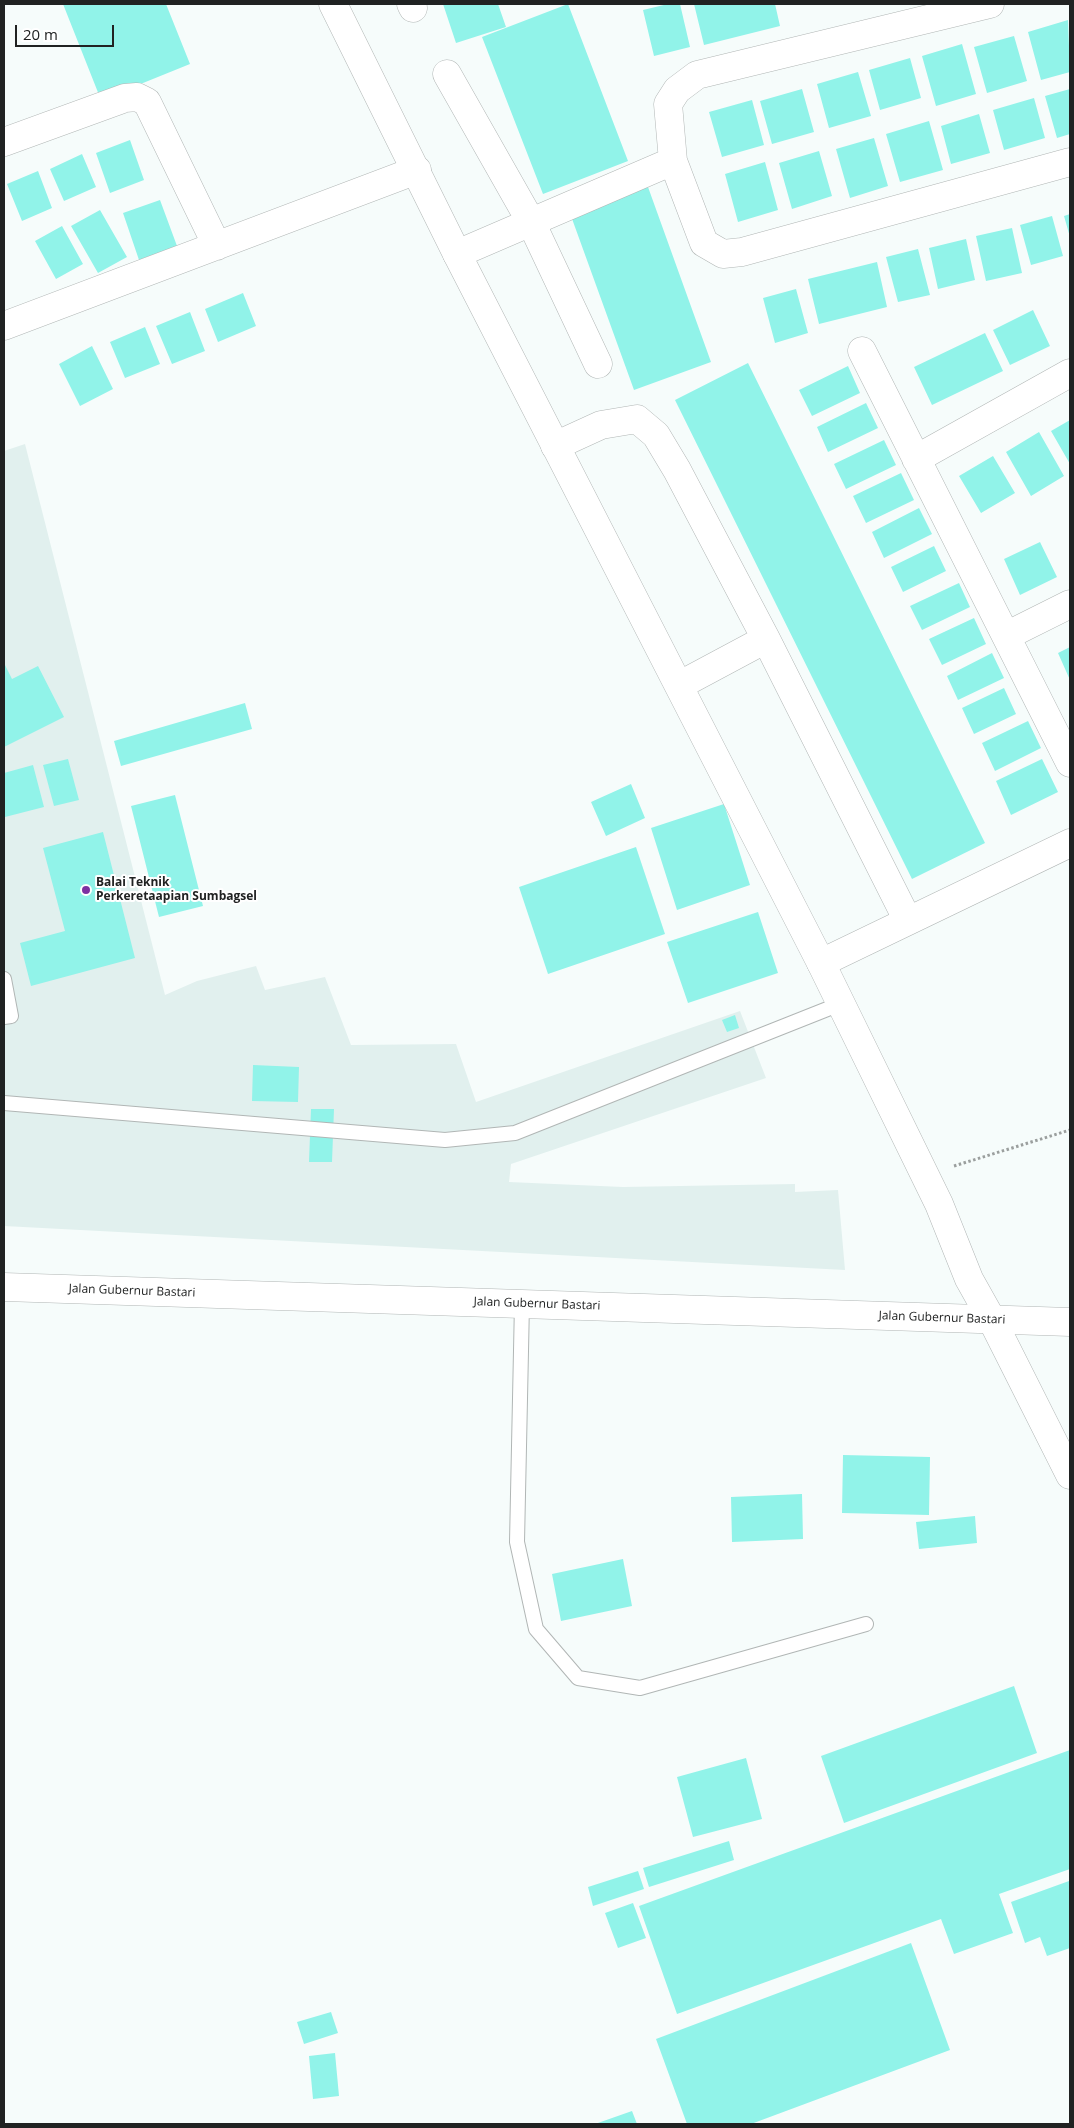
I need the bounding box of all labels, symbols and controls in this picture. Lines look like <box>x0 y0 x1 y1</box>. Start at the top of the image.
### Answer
scale bar <box>18 15 116 47</box>
text: 20 m <box>23 24 58 44</box>
place label: Balai Teknik Perkeretaapian Sumbagsel <box>96 876 257 904</box>
marker: Balai Teknik Perkeretaapian Sumbagsel <box>80 884 92 896</box>
street label: Jalan Gubernur Bastari <box>68 1282 196 1300</box>
street label: Jalan Gubernur Bastari <box>473 1295 601 1313</box>
street label: Jalan Gubernur Bastari <box>878 1309 1006 1327</box>

